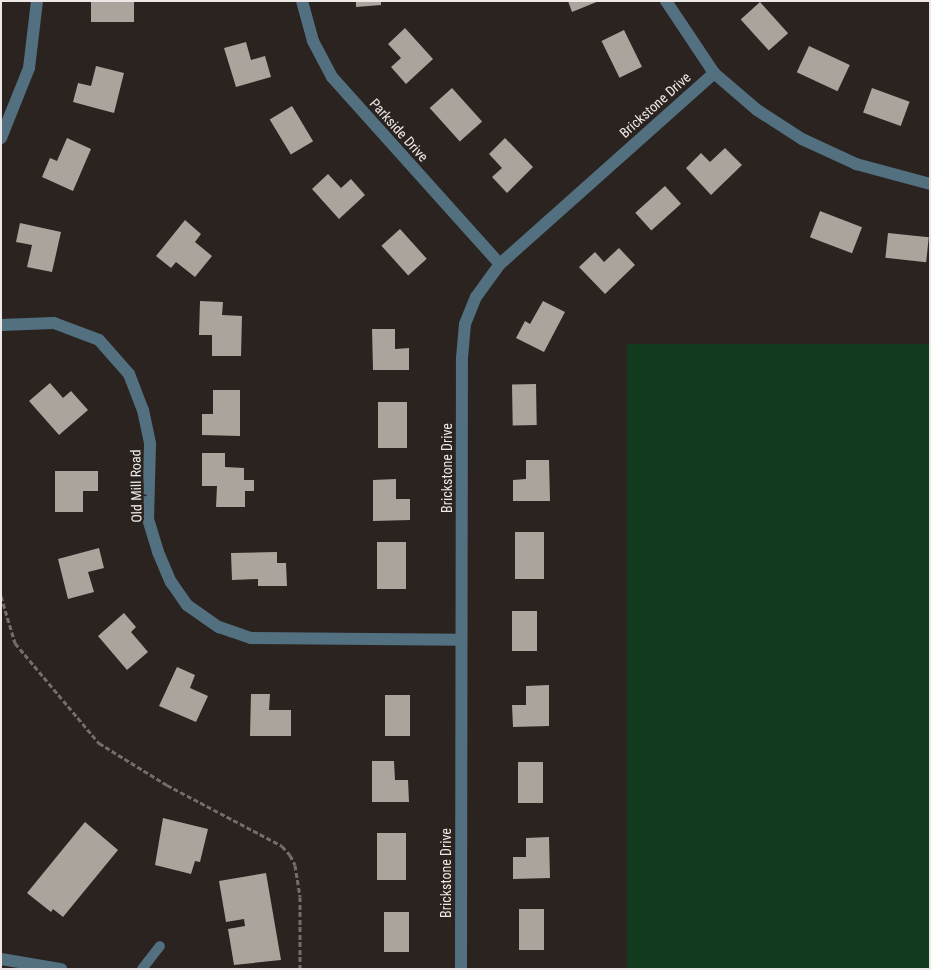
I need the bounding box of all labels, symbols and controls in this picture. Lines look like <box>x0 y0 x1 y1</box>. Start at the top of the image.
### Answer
street label: Brickstone Drive <box>616 69 694 141</box>
street label: Parkside Drive <box>366 95 432 165</box>
street label: Brickstone Drive <box>439 423 455 513</box>
street label: Old Mill Road <box>127 449 145 523</box>
street label: Brickstone Drive <box>438 828 454 918</box>

